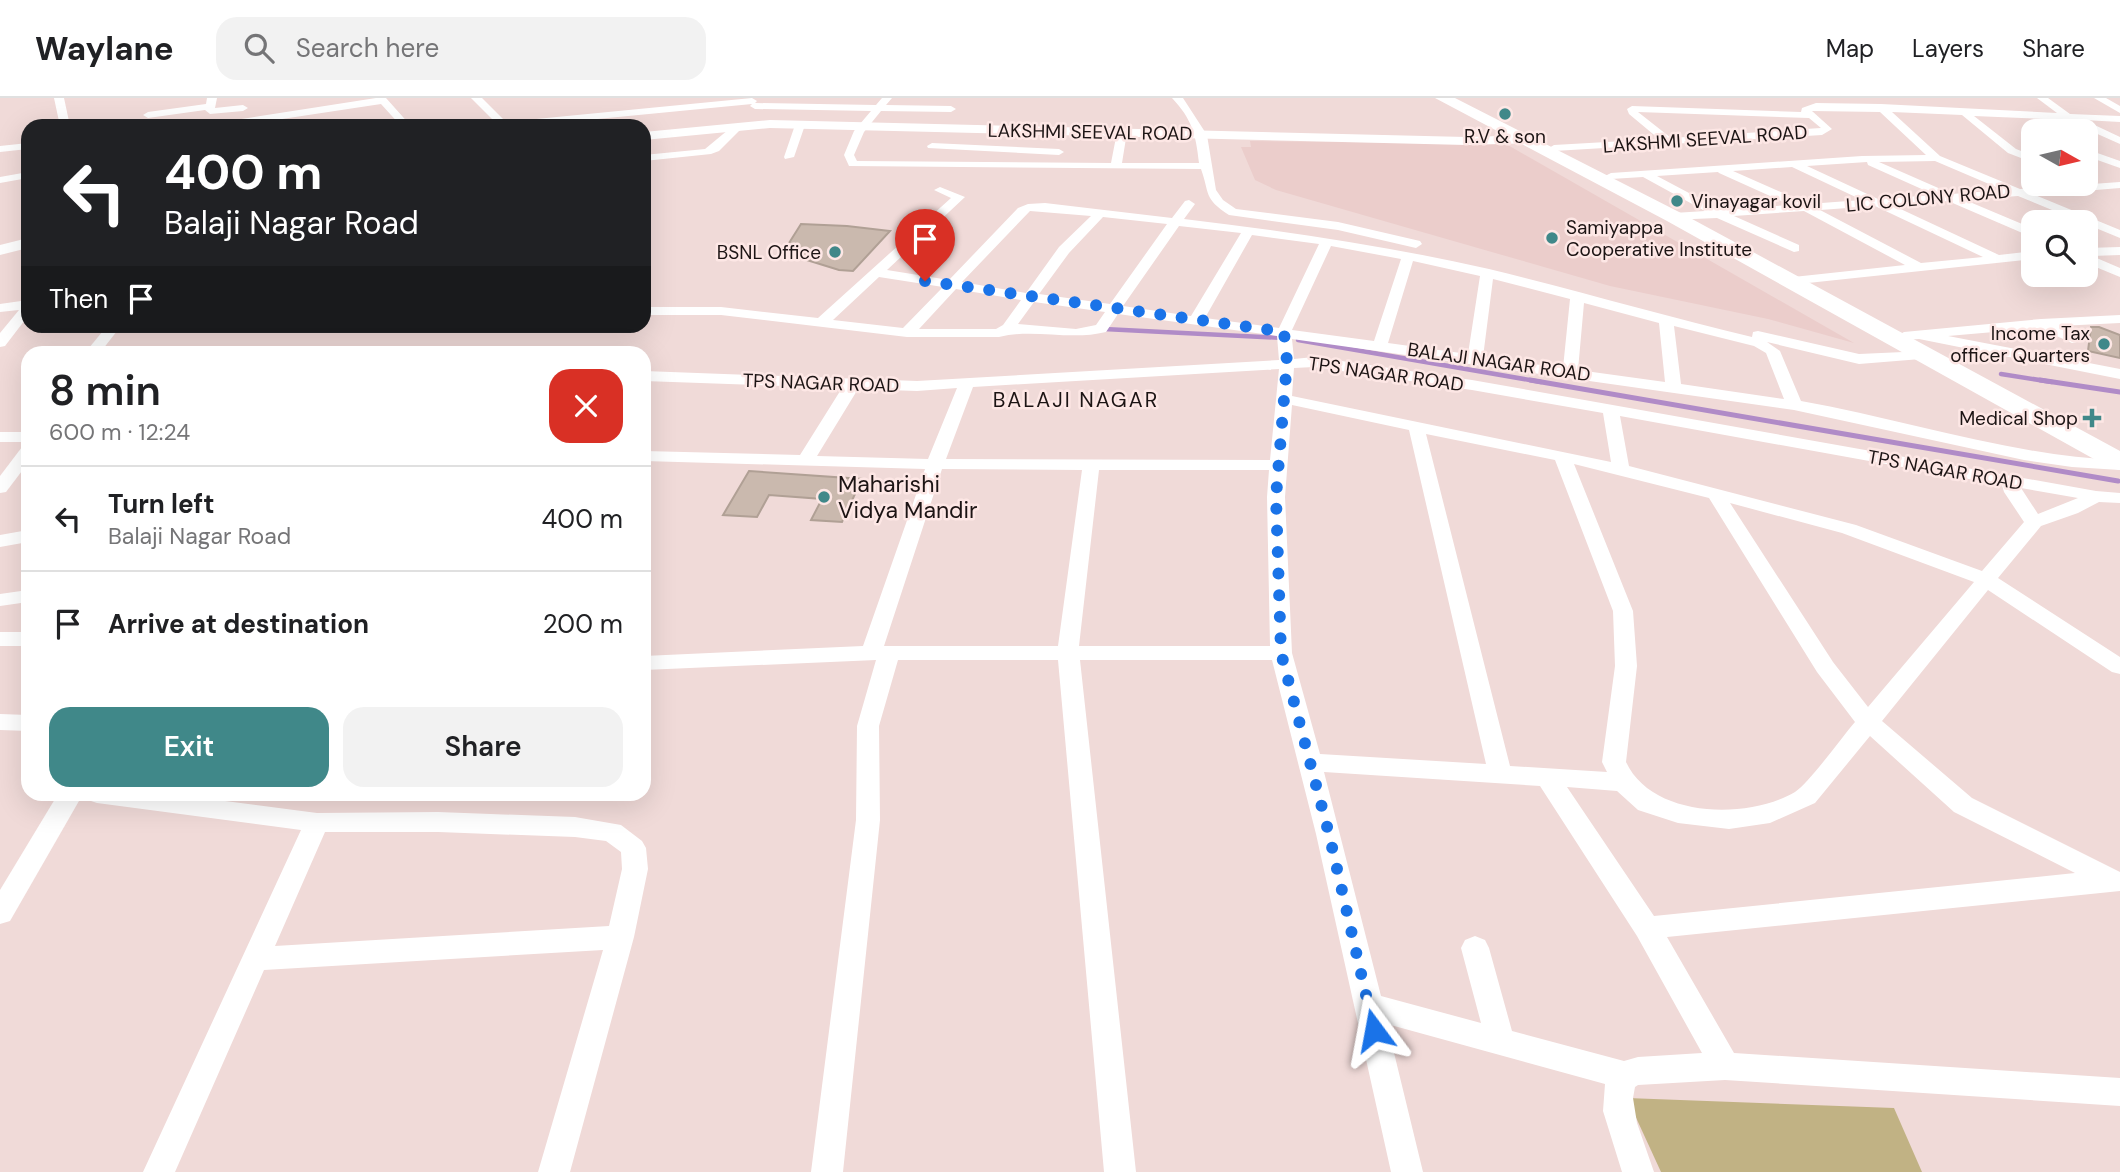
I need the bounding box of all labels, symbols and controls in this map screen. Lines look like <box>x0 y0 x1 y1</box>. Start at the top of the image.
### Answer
search box <box>216 17 706 80</box>
text: Waylane <box>35 27 174 70</box>
icon: search <box>240 29 278 67</box>
text: Search here <box>296 31 439 65</box>
text: Map <box>1826 33 1874 64</box>
text: Layers <box>1912 33 1984 64</box>
text: Share <box>2022 33 2085 64</box>
marker: R.V & son <box>1497 106 1513 122</box>
street label: LAKSHMI SEEVAL ROAD <box>987 118 1193 146</box>
street label: LAKSHMI SEEVAL ROAD <box>1602 119 1808 159</box>
north arrow <box>2021 119 2098 196</box>
map controls <box>2021 119 2098 287</box>
place label: R.V & son <box>1464 124 1546 149</box>
text: 400 m <box>164 140 322 204</box>
icon: left <box>49 147 140 238</box>
street label: LIC COLONY ROAD <box>1845 178 2011 218</box>
place label: Vinayagar kovil <box>1691 189 1821 214</box>
marker: Vinayagar kovil <box>1669 193 1685 209</box>
text: Balaji Nagar Road <box>164 202 419 244</box>
pin <box>895 209 955 281</box>
button: search <box>2021 210 2098 287</box>
place label: Samiyappa Cooperative Institute <box>1566 215 1752 262</box>
icon: arrive <box>906 220 944 258</box>
marker: Samiyappa Cooperative Institute <box>1544 230 1560 246</box>
place label: BSNL Office <box>717 240 821 265</box>
marker: BSNL Office <box>827 244 843 260</box>
icon: arrive <box>122 280 160 318</box>
text: Then <box>49 282 108 316</box>
place label: Income Tax officer Quarters <box>1950 321 2091 368</box>
marker: Income Tax officer Quarters <box>2096 336 2112 352</box>
street label: BALAJI NAGAR ROAD <box>1406 337 1592 387</box>
street label: TPS NAGAR ROAD <box>1307 351 1465 397</box>
text: 8 min <box>49 363 161 418</box>
street label: TPS NAGAR ROAD <box>742 368 900 398</box>
button: close <box>549 369 623 443</box>
district label: BALAJI NAGAR <box>993 386 1159 414</box>
place label: Medical Shop <box>1959 406 2078 431</box>
marker: Medical Shop <box>2084 410 2100 426</box>
text: 600 m · 12:24 <box>49 417 190 447</box>
street label: TPS NAGAR ROAD <box>1866 444 2024 496</box>
place label: Maharishi Vidya Mandir <box>838 469 978 525</box>
text: Turn left <box>108 487 215 521</box>
marker: Maharishi Vidya Mandir <box>816 489 832 505</box>
icon: left <box>49 500 87 538</box>
text: 400 m <box>542 502 623 536</box>
text: Balaji Nagar Road <box>108 521 291 551</box>
icon: arrive <box>49 605 87 643</box>
text: Arrive at destination <box>108 607 369 641</box>
text: 200 m <box>543 607 623 641</box>
button: Exit <box>49 707 329 787</box>
button: Share <box>343 707 623 787</box>
position arrow <box>1337 993 1411 1067</box>

